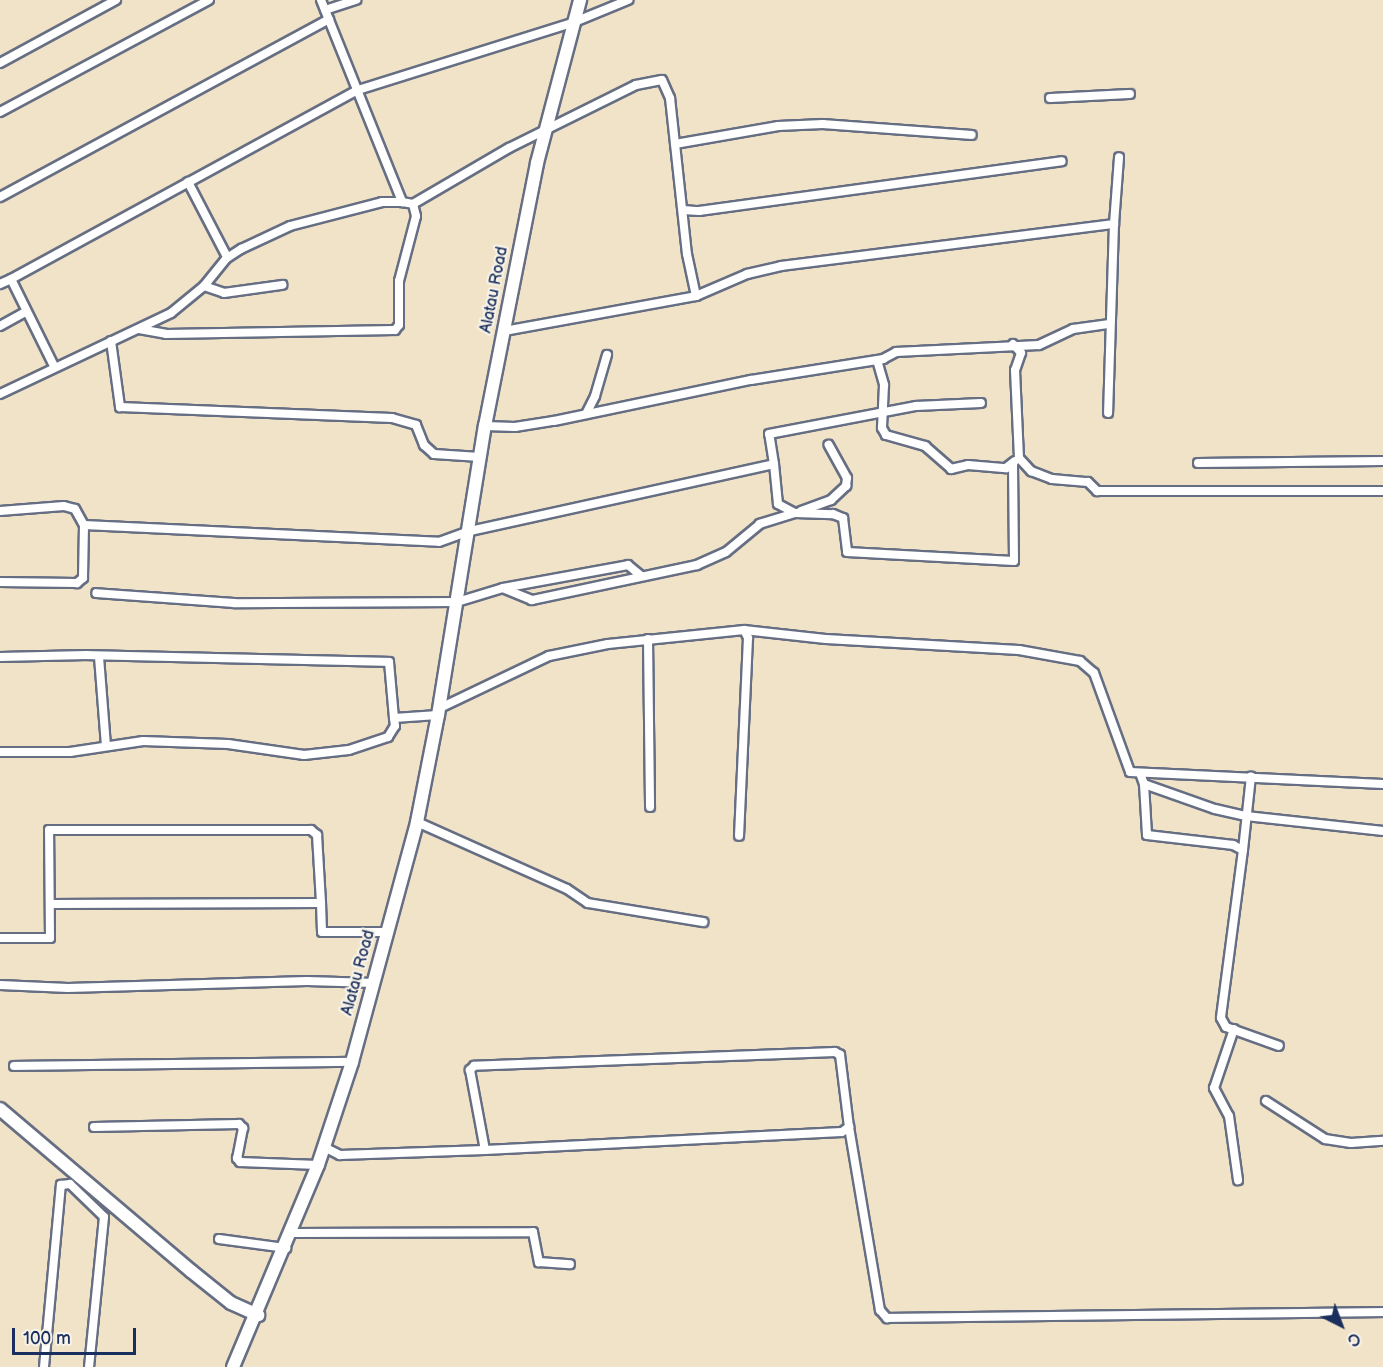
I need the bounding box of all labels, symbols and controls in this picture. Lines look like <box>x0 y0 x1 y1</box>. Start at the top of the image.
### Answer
street label: Alatau Road <box>477 245 513 335</box>
street label: Alatau Road <box>338 928 380 1018</box>
north arrow <box>1311 1295 1371 1355</box>
scale bar <box>15 1316 140 1354</box>
text: 100 m <box>23 1328 71 1349</box>
text: С <box>1343 1328 1364 1350</box>

